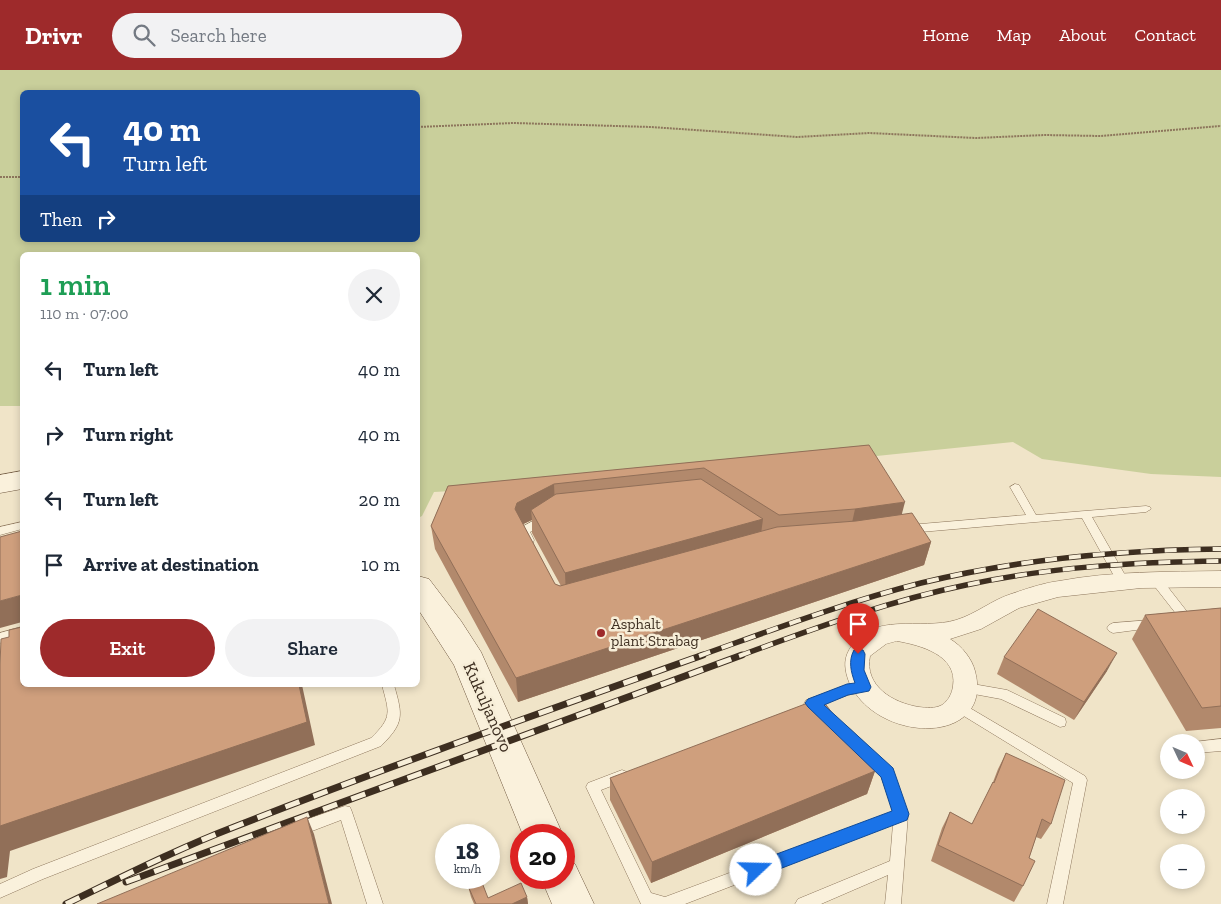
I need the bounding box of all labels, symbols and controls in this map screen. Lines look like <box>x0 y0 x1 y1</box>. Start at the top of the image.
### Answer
search box <box>112 13 462 58</box>
text: Drivr <box>25 21 82 50</box>
icon: search <box>130 21 158 49</box>
text: Search here <box>170 24 267 47</box>
text: Home <box>922 24 969 46</box>
text: Map <box>997 24 1031 46</box>
text: About <box>1059 24 1106 46</box>
text: Contact <box>1134 24 1196 46</box>
text: 40 m <box>123 108 200 150</box>
icon: left <box>40 110 105 175</box>
text: Turn left <box>123 150 207 177</box>
icon: right <box>92 205 120 233</box>
text: Then <box>40 208 82 231</box>
text: 1 min <box>40 267 110 303</box>
button: close <box>348 269 400 321</box>
text: 110 m · 07:00 <box>40 304 129 323</box>
icon: left <box>40 356 68 384</box>
text: Turn left <box>83 358 158 381</box>
text: 40 m <box>358 358 400 381</box>
icon: right <box>40 421 68 449</box>
text: Turn right <box>83 423 173 446</box>
text: 40 m <box>358 423 400 446</box>
icon: left <box>40 486 68 514</box>
text: Turn left <box>83 488 158 511</box>
text: 20 m <box>359 488 400 511</box>
icon: arrive <box>40 551 68 579</box>
text: Arrive at destination <box>83 553 259 576</box>
text: 10 m <box>361 553 400 576</box>
pin <box>837 603 879 654</box>
icon: arrive <box>844 610 872 638</box>
place label: Asphalt plant Strabag <box>611 615 699 650</box>
button: Exit <box>40 619 215 677</box>
button: Share <box>225 619 400 677</box>
marker: Asphalt plant Strabag <box>595 627 607 639</box>
street label: Kukuljanovo <box>458 659 518 755</box>
north arrow <box>1160 734 1205 779</box>
map controls <box>1160 734 1205 889</box>
button: + <box>1160 789 1205 834</box>
speed limit sign: 20 <box>510 824 575 889</box>
text: 18 <box>456 835 479 865</box>
position arrow <box>729 843 781 895</box>
button: − <box>1160 844 1205 889</box>
text: km/h <box>454 862 481 876</box>

